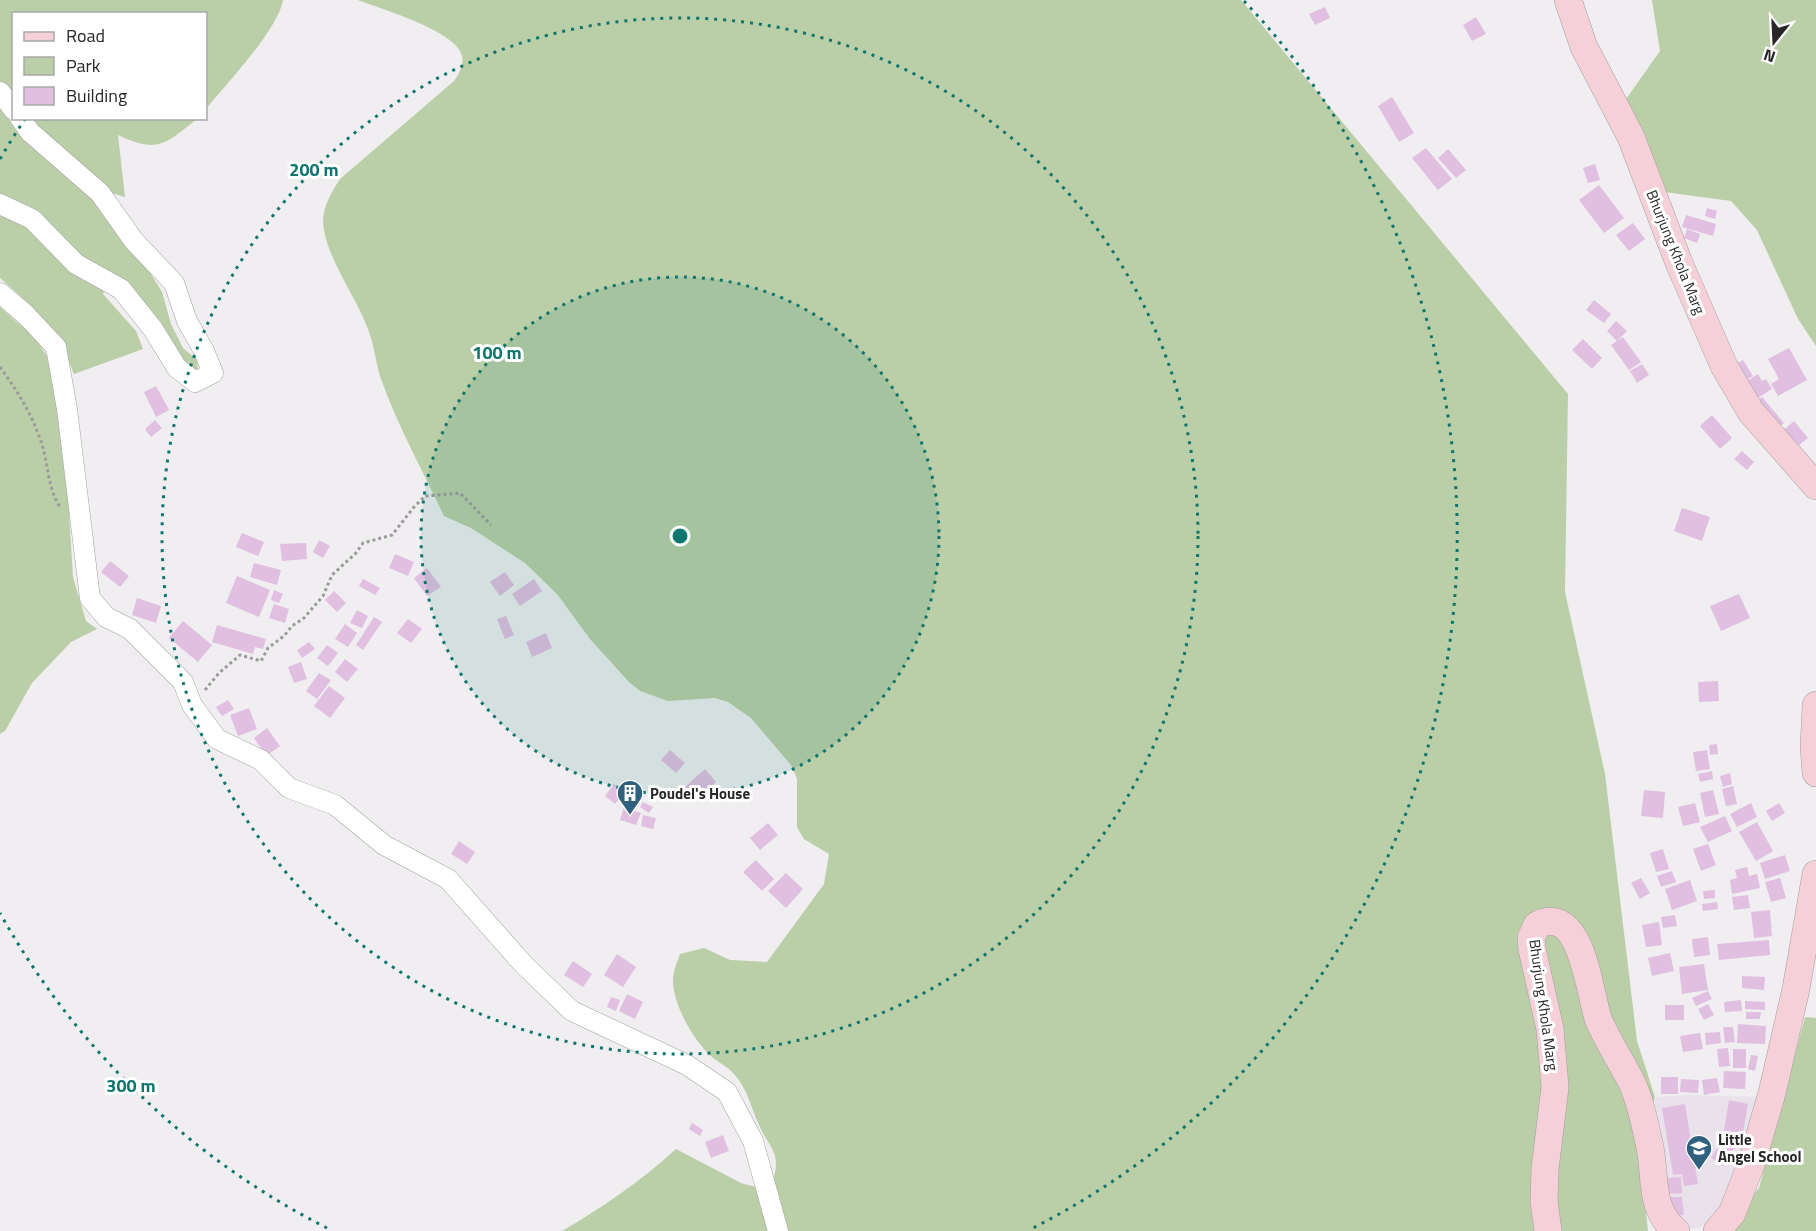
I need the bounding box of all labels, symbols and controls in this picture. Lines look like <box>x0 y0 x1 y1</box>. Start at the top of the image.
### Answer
legend <box>12 12 207 120</box>
north arrow <box>1744 12 1804 72</box>
text: Road <box>66 22 105 49</box>
text: N <box>1760 43 1778 69</box>
text: Park <box>66 52 101 79</box>
text: Building <box>66 82 127 109</box>
text: 200 m <box>289 156 339 183</box>
street label: Bhurjung Khola Marg <box>1641 186 1712 318</box>
text: 100 m <box>472 339 522 366</box>
centre of rings <box>670 526 690 546</box>
building icon: Poudel's House <box>615 778 645 816</box>
place label: Poudel's House <box>650 782 750 805</box>
street label: Bhurjung Khola Marg <box>1523 938 1565 1072</box>
text: 300 m <box>106 1072 156 1099</box>
place label: Little Angel School <box>1718 1128 1802 1168</box>
school or university icon: Little Angel School <box>1684 1133 1714 1171</box>

